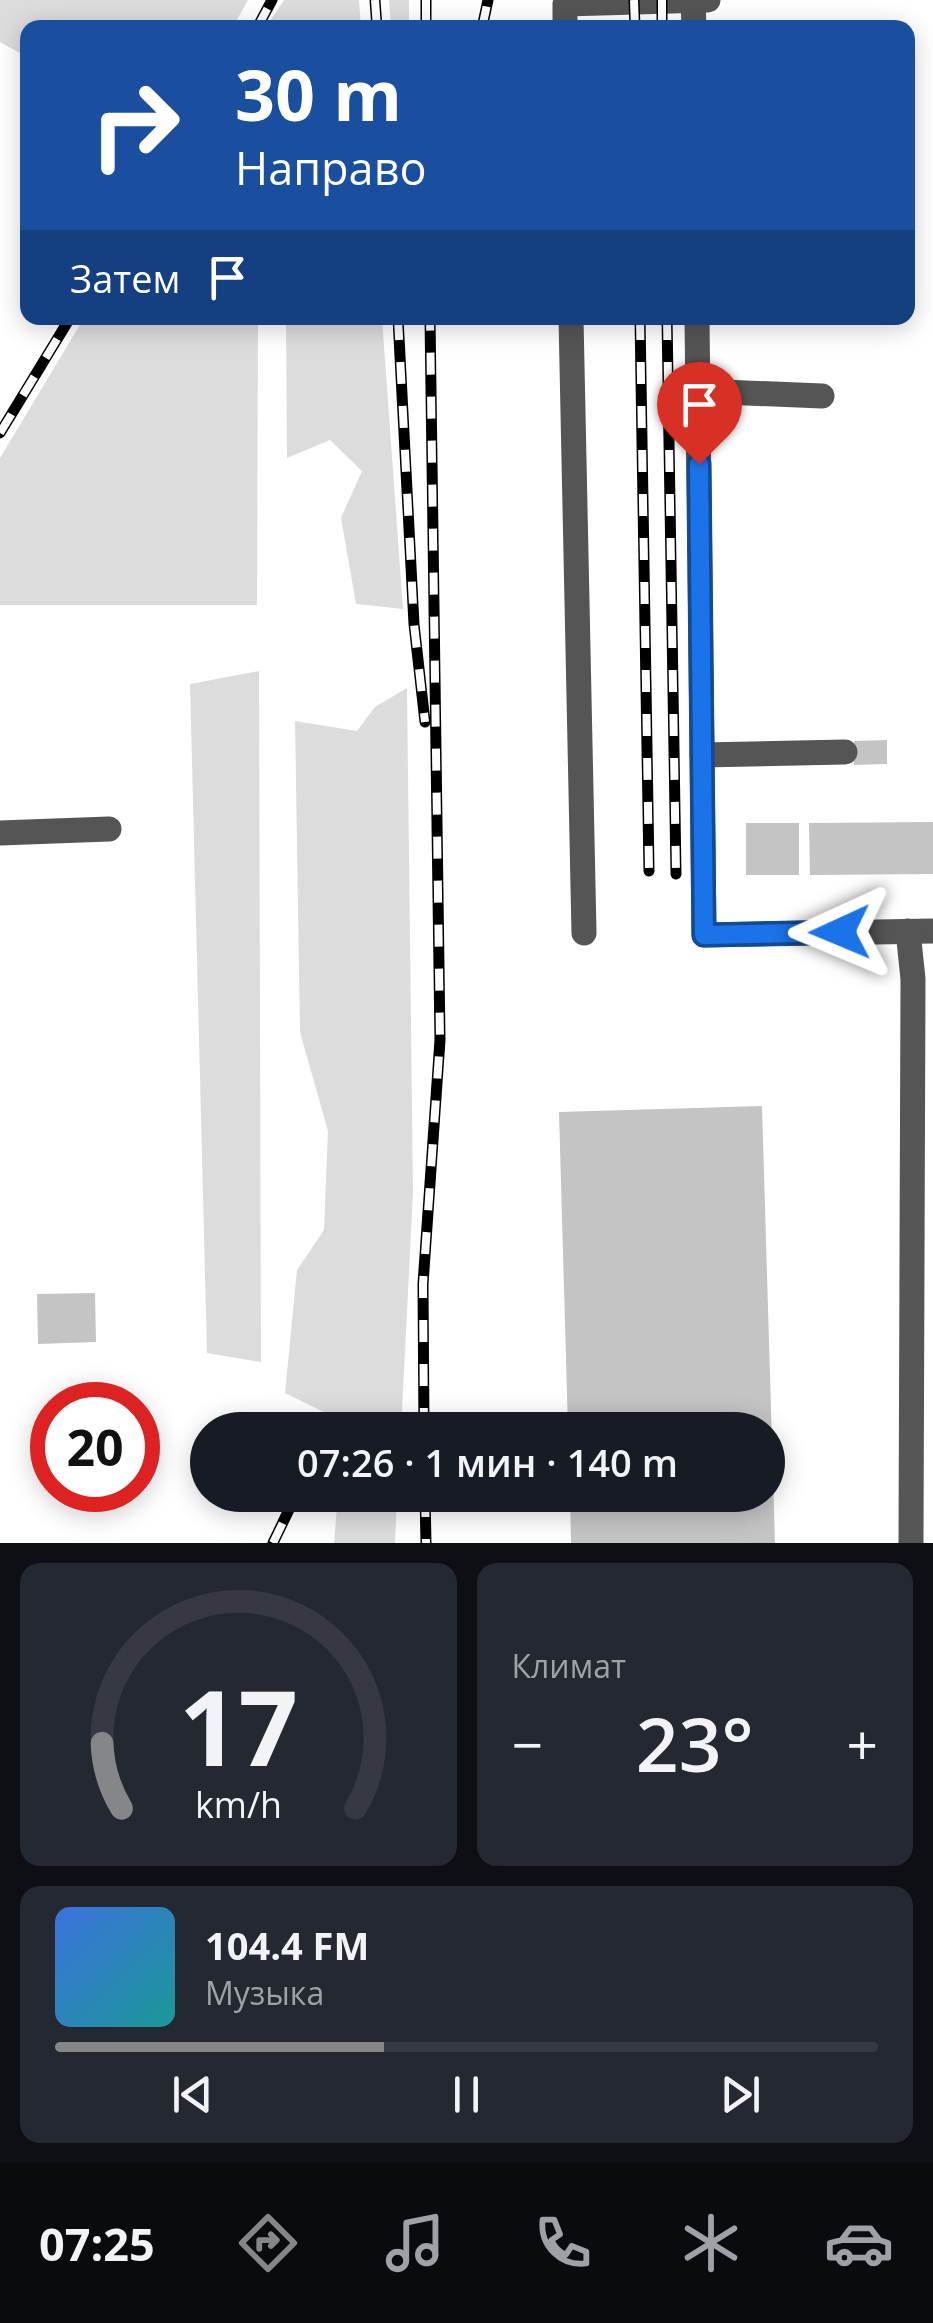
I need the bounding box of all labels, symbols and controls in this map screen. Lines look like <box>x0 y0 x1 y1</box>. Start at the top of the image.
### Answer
text: 30 m <box>235 46 402 142</box>
icon: right <box>70 60 200 190</box>
text: Направо <box>235 137 427 198</box>
icon: arrive <box>200 250 255 305</box>
text: Затем <box>70 252 180 304</box>
pin <box>657 362 742 465</box>
icon: arrive <box>672 377 727 432</box>
position arrow <box>788 880 892 984</box>
speed limit sign: 20 <box>30 1382 160 1512</box>
text: 07:26 · 1 мин · 140 m <box>297 1436 678 1488</box>
text: Климат <box>512 1644 626 1687</box>
text: 17 <box>179 1655 298 1796</box>
text: 23° <box>636 1692 754 1794</box>
text: − <box>512 1706 543 1781</box>
text: + <box>847 1706 878 1781</box>
text: km/h <box>195 1780 282 1828</box>
text: 104.4 FM <box>205 1919 369 1971</box>
text: Музыка <box>205 1971 324 2014</box>
icon: previous <box>165 2067 220 2122</box>
icon: pause <box>439 2067 494 2122</box>
icon: next <box>713 2067 768 2122</box>
icon: directions <box>233 2208 303 2278</box>
icon: music <box>380 2208 450 2278</box>
icon: phone <box>528 2208 598 2278</box>
icon: climate <box>676 2208 746 2278</box>
icon: car <box>824 2208 894 2278</box>
text: 07:25 <box>39 2213 155 2274</box>

